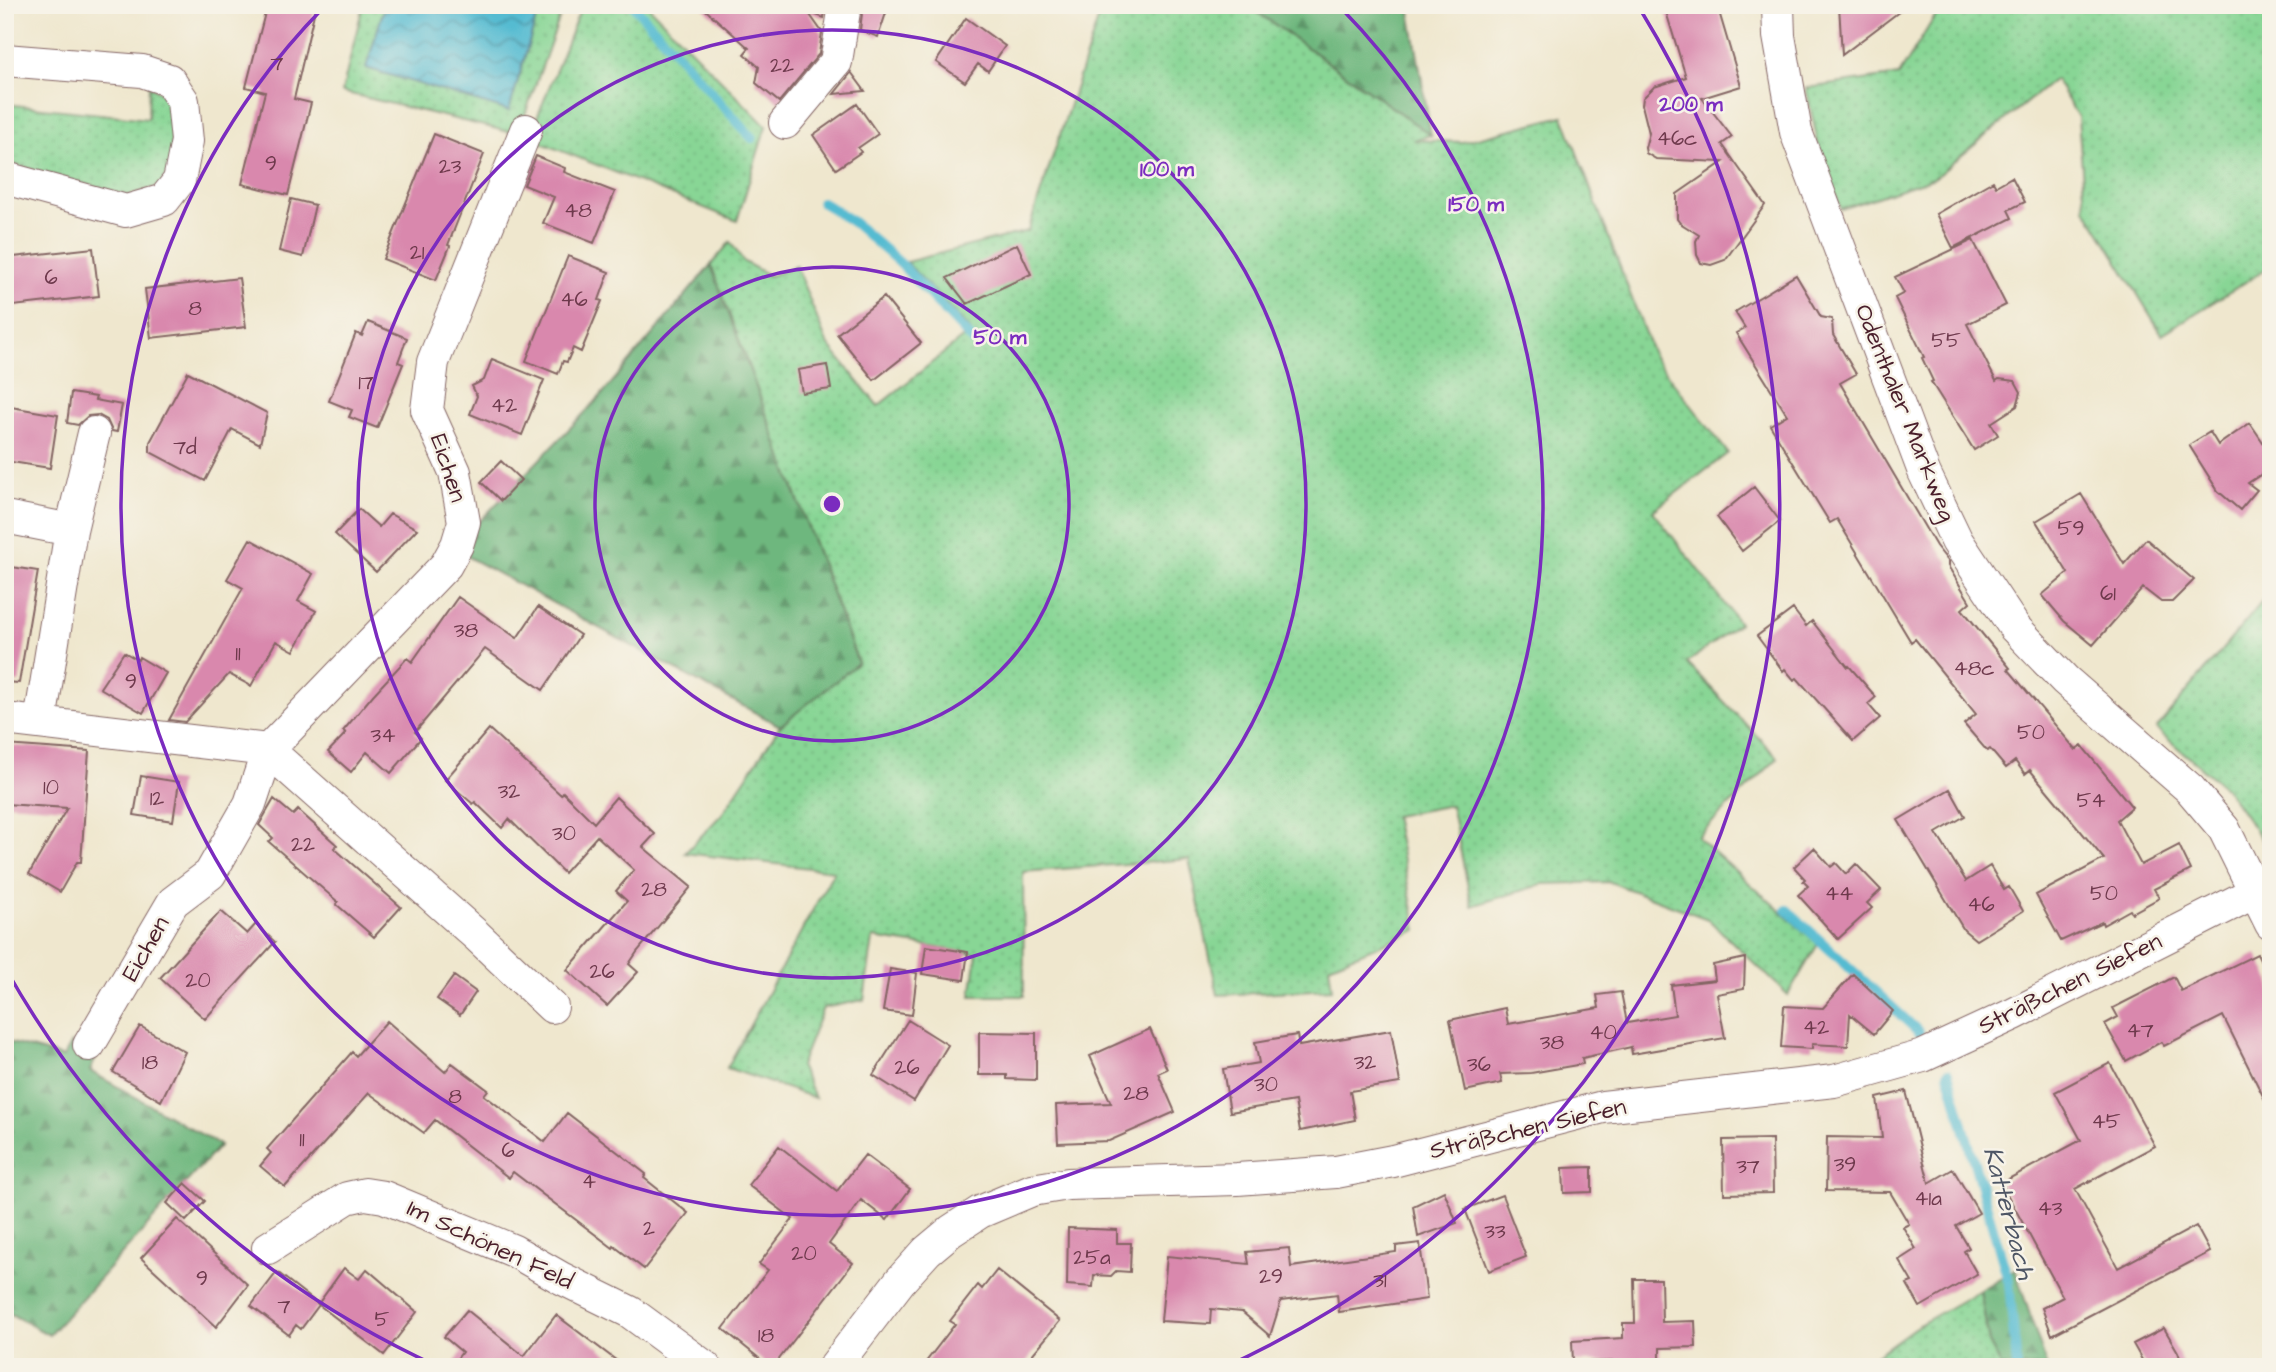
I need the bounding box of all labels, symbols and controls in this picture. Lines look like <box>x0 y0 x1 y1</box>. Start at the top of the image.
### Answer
house number: 7 <box>271 49 284 78</box>
house number: 22 <box>770 51 794 80</box>
text: 200 m <box>1658 90 1723 119</box>
house number: 46c <box>1657 124 1697 153</box>
house number: 9 <box>265 149 277 178</box>
house number: 23 <box>439 152 462 181</box>
text: 100 m <box>1140 155 1195 184</box>
text: 150 m <box>1448 190 1504 219</box>
house number: 48 <box>564 196 592 225</box>
house number: 21 <box>410 238 425 267</box>
house number: 6 <box>44 263 58 292</box>
house number: 46 <box>560 285 588 314</box>
house number: 8 <box>188 294 202 323</box>
street label: Odenthaler Markweg <box>1845 299 1964 527</box>
text: 50 m <box>974 323 1027 352</box>
house number: 55 <box>1931 326 1961 355</box>
house number: 17 <box>358 368 374 397</box>
house number: 42 <box>491 391 517 420</box>
street label: Eichen <box>421 430 475 506</box>
house number: 7d <box>173 433 197 462</box>
centre of rings <box>820 492 844 516</box>
house number: 59 <box>2058 514 2084 543</box>
house number: 61 <box>2100 579 2116 608</box>
house number: 38 <box>454 616 479 645</box>
house number: 11 <box>235 639 241 668</box>
house number: 48c <box>1953 654 1995 683</box>
house number: 9 <box>125 667 137 696</box>
house number: 50 <box>2017 718 2045 747</box>
house number: 34 <box>371 721 395 750</box>
house number: 10 <box>43 773 59 802</box>
house number: 32 <box>498 777 520 806</box>
house number: 12 <box>150 784 164 813</box>
house number: 54 <box>2076 786 2106 815</box>
house number: 30 <box>552 819 576 848</box>
house number: 22 <box>291 830 315 859</box>
house number: 28 <box>641 875 667 904</box>
house number: 44 <box>1825 879 1853 908</box>
house number: 50 <box>2090 879 2118 908</box>
house number: 46 <box>1967 890 1995 919</box>
street label: Eichen <box>114 910 178 988</box>
street label: Sträßchen Siefen <box>1972 925 2168 1043</box>
house number: 26 <box>589 957 615 986</box>
house number: 20 <box>185 966 211 995</box>
house number: 42 <box>1803 1013 1829 1042</box>
house number: 47 <box>2126 1016 2154 1045</box>
house number: 40 <box>1589 1018 1617 1047</box>
house number: 38 <box>1540 1028 1565 1057</box>
house number: 18 <box>142 1048 159 1077</box>
house number: 32 <box>1354 1048 1376 1077</box>
house number: 36 <box>1467 1050 1491 1079</box>
house number: 26 <box>894 1053 920 1082</box>
house number: 30 <box>1254 1070 1278 1099</box>
house number: 28 <box>1123 1079 1149 1108</box>
house number: 8 <box>448 1082 462 1111</box>
street label: Sträßchen Siefen <box>1426 1090 1630 1168</box>
house number: 45 <box>2091 1107 2121 1136</box>
house number: 11 <box>299 1125 305 1154</box>
house number: 6 <box>501 1136 515 1165</box>
water label: Katterbach <box>1974 1143 2044 1284</box>
house number: 39 <box>1834 1150 1856 1179</box>
house number: 37 <box>1736 1152 1760 1181</box>
house number: 4 <box>582 1167 596 1196</box>
house number: 41a <box>1914 1184 1942 1213</box>
street label: Im Schönen Feld <box>401 1192 579 1298</box>
house number: 43 <box>2038 1194 2063 1223</box>
house number: 2 <box>643 1214 655 1243</box>
house number: 33 <box>1484 1217 1506 1246</box>
house number: 20 <box>791 1239 817 1268</box>
house number: 25a <box>1073 1243 1111 1272</box>
house number: 29 <box>1259 1262 1283 1291</box>
house number: 9 <box>196 1264 208 1293</box>
house number: 31 <box>1373 1266 1387 1295</box>
house number: 7 <box>278 1292 291 1321</box>
house number: 5 <box>375 1305 390 1334</box>
house number: 18 <box>758 1321 775 1350</box>

